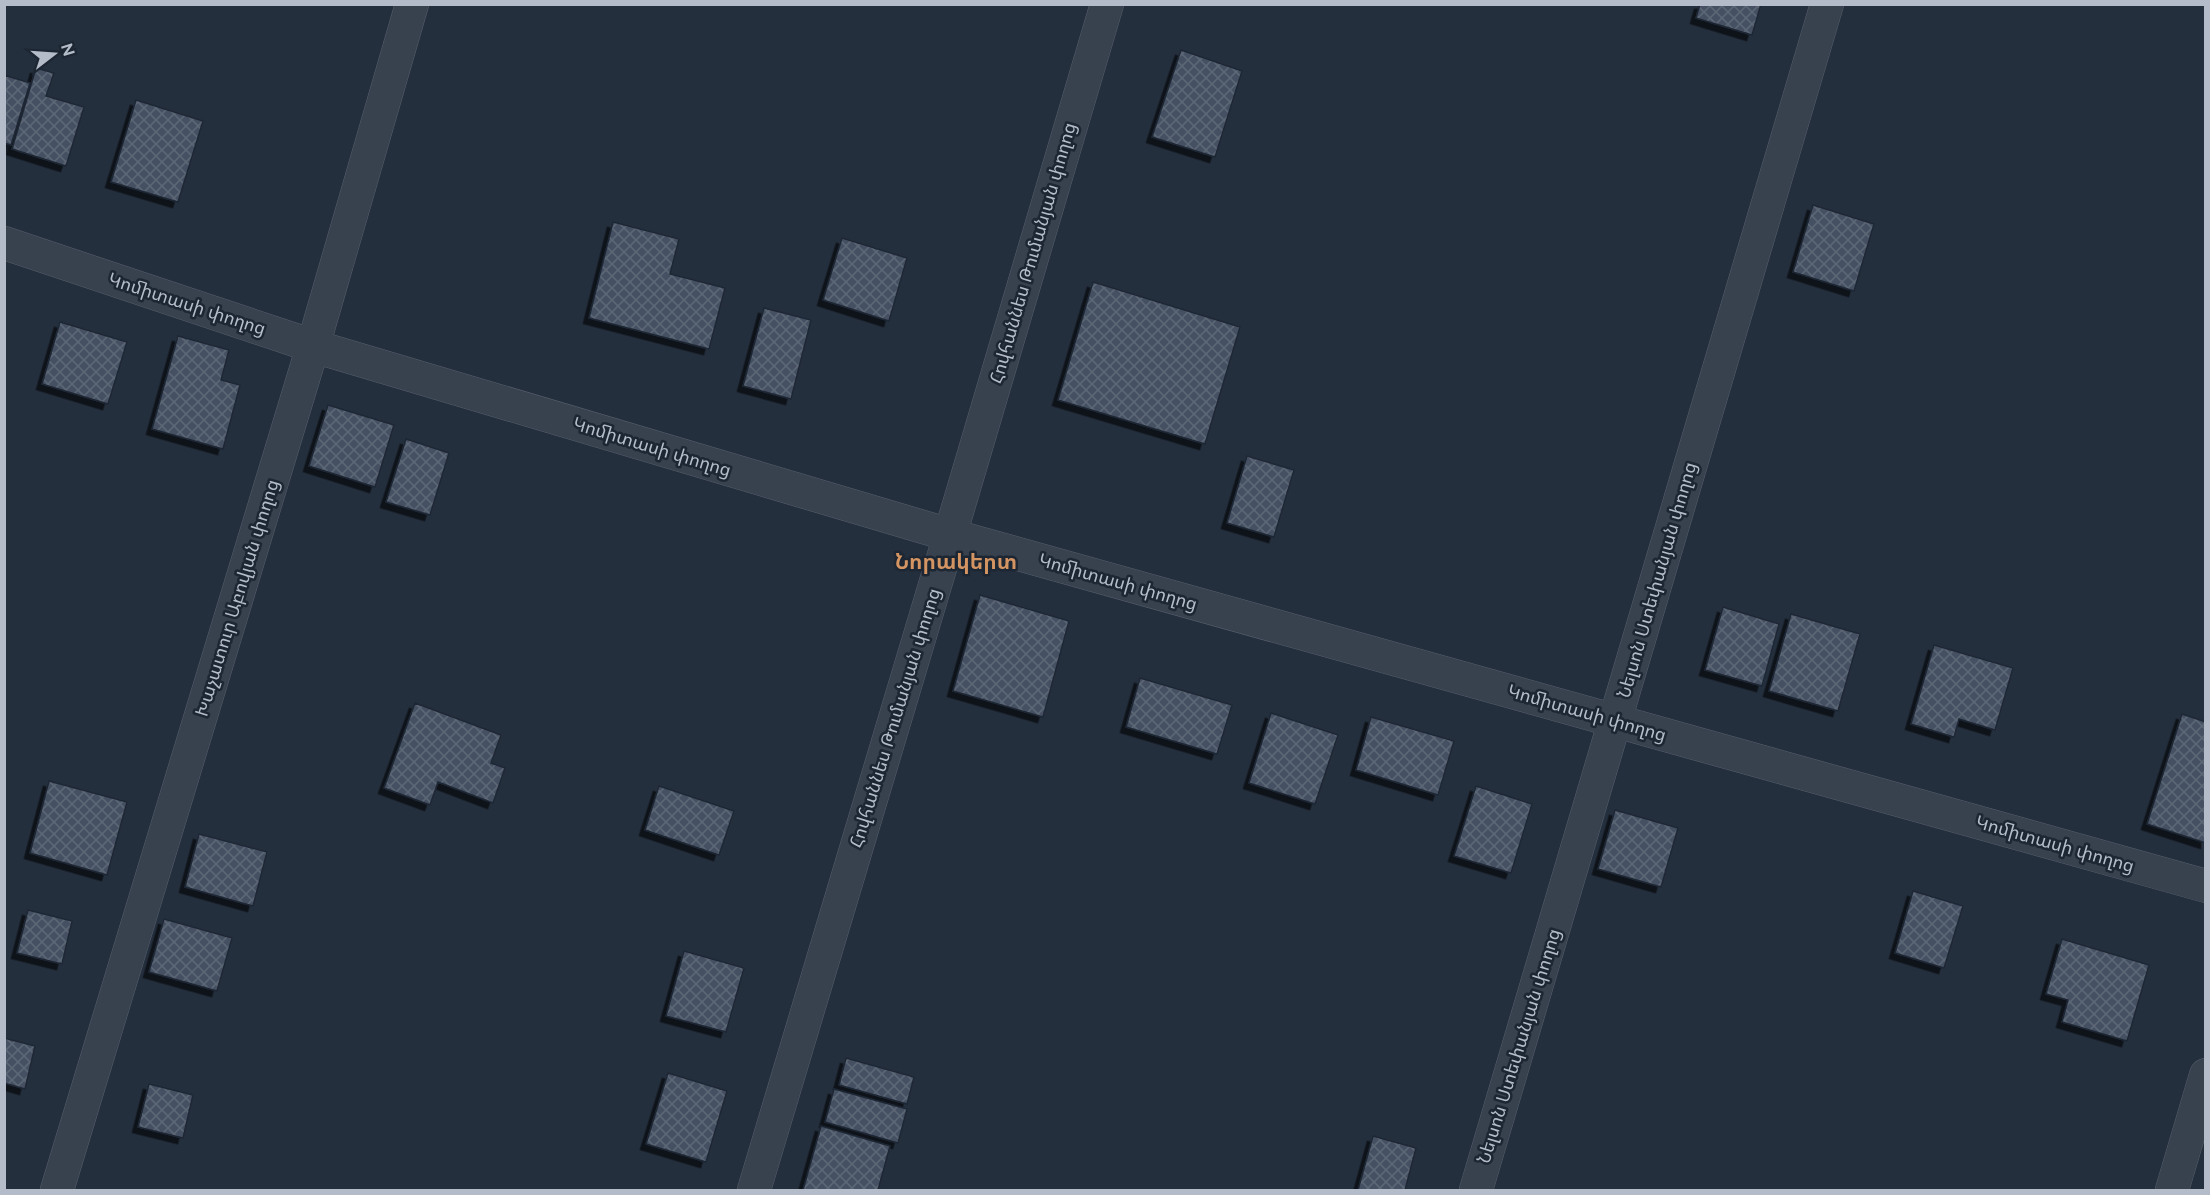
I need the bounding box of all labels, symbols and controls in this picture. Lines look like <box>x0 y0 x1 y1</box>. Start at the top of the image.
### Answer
north arrow <box>24 24 84 84</box>
text: N <box>57 41 79 58</box>
street label: Հովհաննես Թումանյան փողոց <box>985 120 1080 386</box>
street label: Կոմիտասի փողոց <box>106 268 268 339</box>
street label: Կոմիտասի փողոց <box>571 412 734 481</box>
street label: Նելսոն Ստեփանյան փողոց <box>1613 459 1700 700</box>
street label: Խաչատուր Աբովյան փողոց <box>190 477 283 719</box>
district label: Նորակերտ <box>895 549 1017 574</box>
street label: Կոմիտասի փողոց <box>1036 549 1200 614</box>
street label: Հովհաննես Թումանյան փողոց <box>845 585 944 850</box>
street label: Կոմիտասի փողոց <box>1505 680 1669 745</box>
street label: Կոմիտասի փողոց <box>1973 811 2137 876</box>
street label: Նելսոն Ստեփանյան փողոց <box>1473 926 1564 1166</box>

